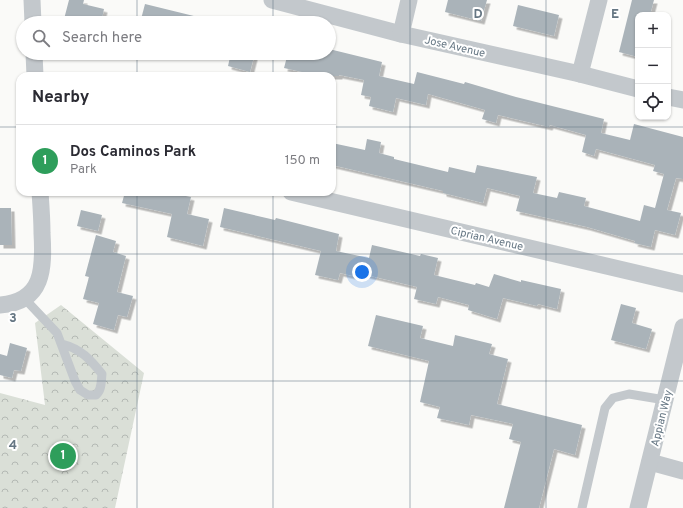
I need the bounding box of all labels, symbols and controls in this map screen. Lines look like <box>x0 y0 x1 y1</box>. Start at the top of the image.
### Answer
text: D <box>473 7 483 23</box>
text: E <box>611 7 619 23</box>
map controls <box>635 12 671 120</box>
button: + <box>635 12 671 48</box>
search box <box>16 16 336 60</box>
icon: search <box>30 27 52 49</box>
text: Search here <box>62 29 142 48</box>
street label: Jose Avenue <box>423 33 487 61</box>
button: − <box>635 48 671 84</box>
button: locate <box>635 84 671 120</box>
text: Nearby <box>32 87 89 109</box>
text: Dos Caminos Park <box>70 143 196 162</box>
text: 1 <box>42 153 48 169</box>
text: 150 m <box>285 153 320 169</box>
text: Park <box>70 162 97 178</box>
street label: Ciprian Avenue <box>449 224 525 254</box>
your location <box>352 262 372 282</box>
text: 3 <box>9 311 17 327</box>
street label: Appian Way <box>648 388 676 448</box>
text: 4 <box>9 438 17 454</box>
pin: 1 <box>50 441 76 471</box>

